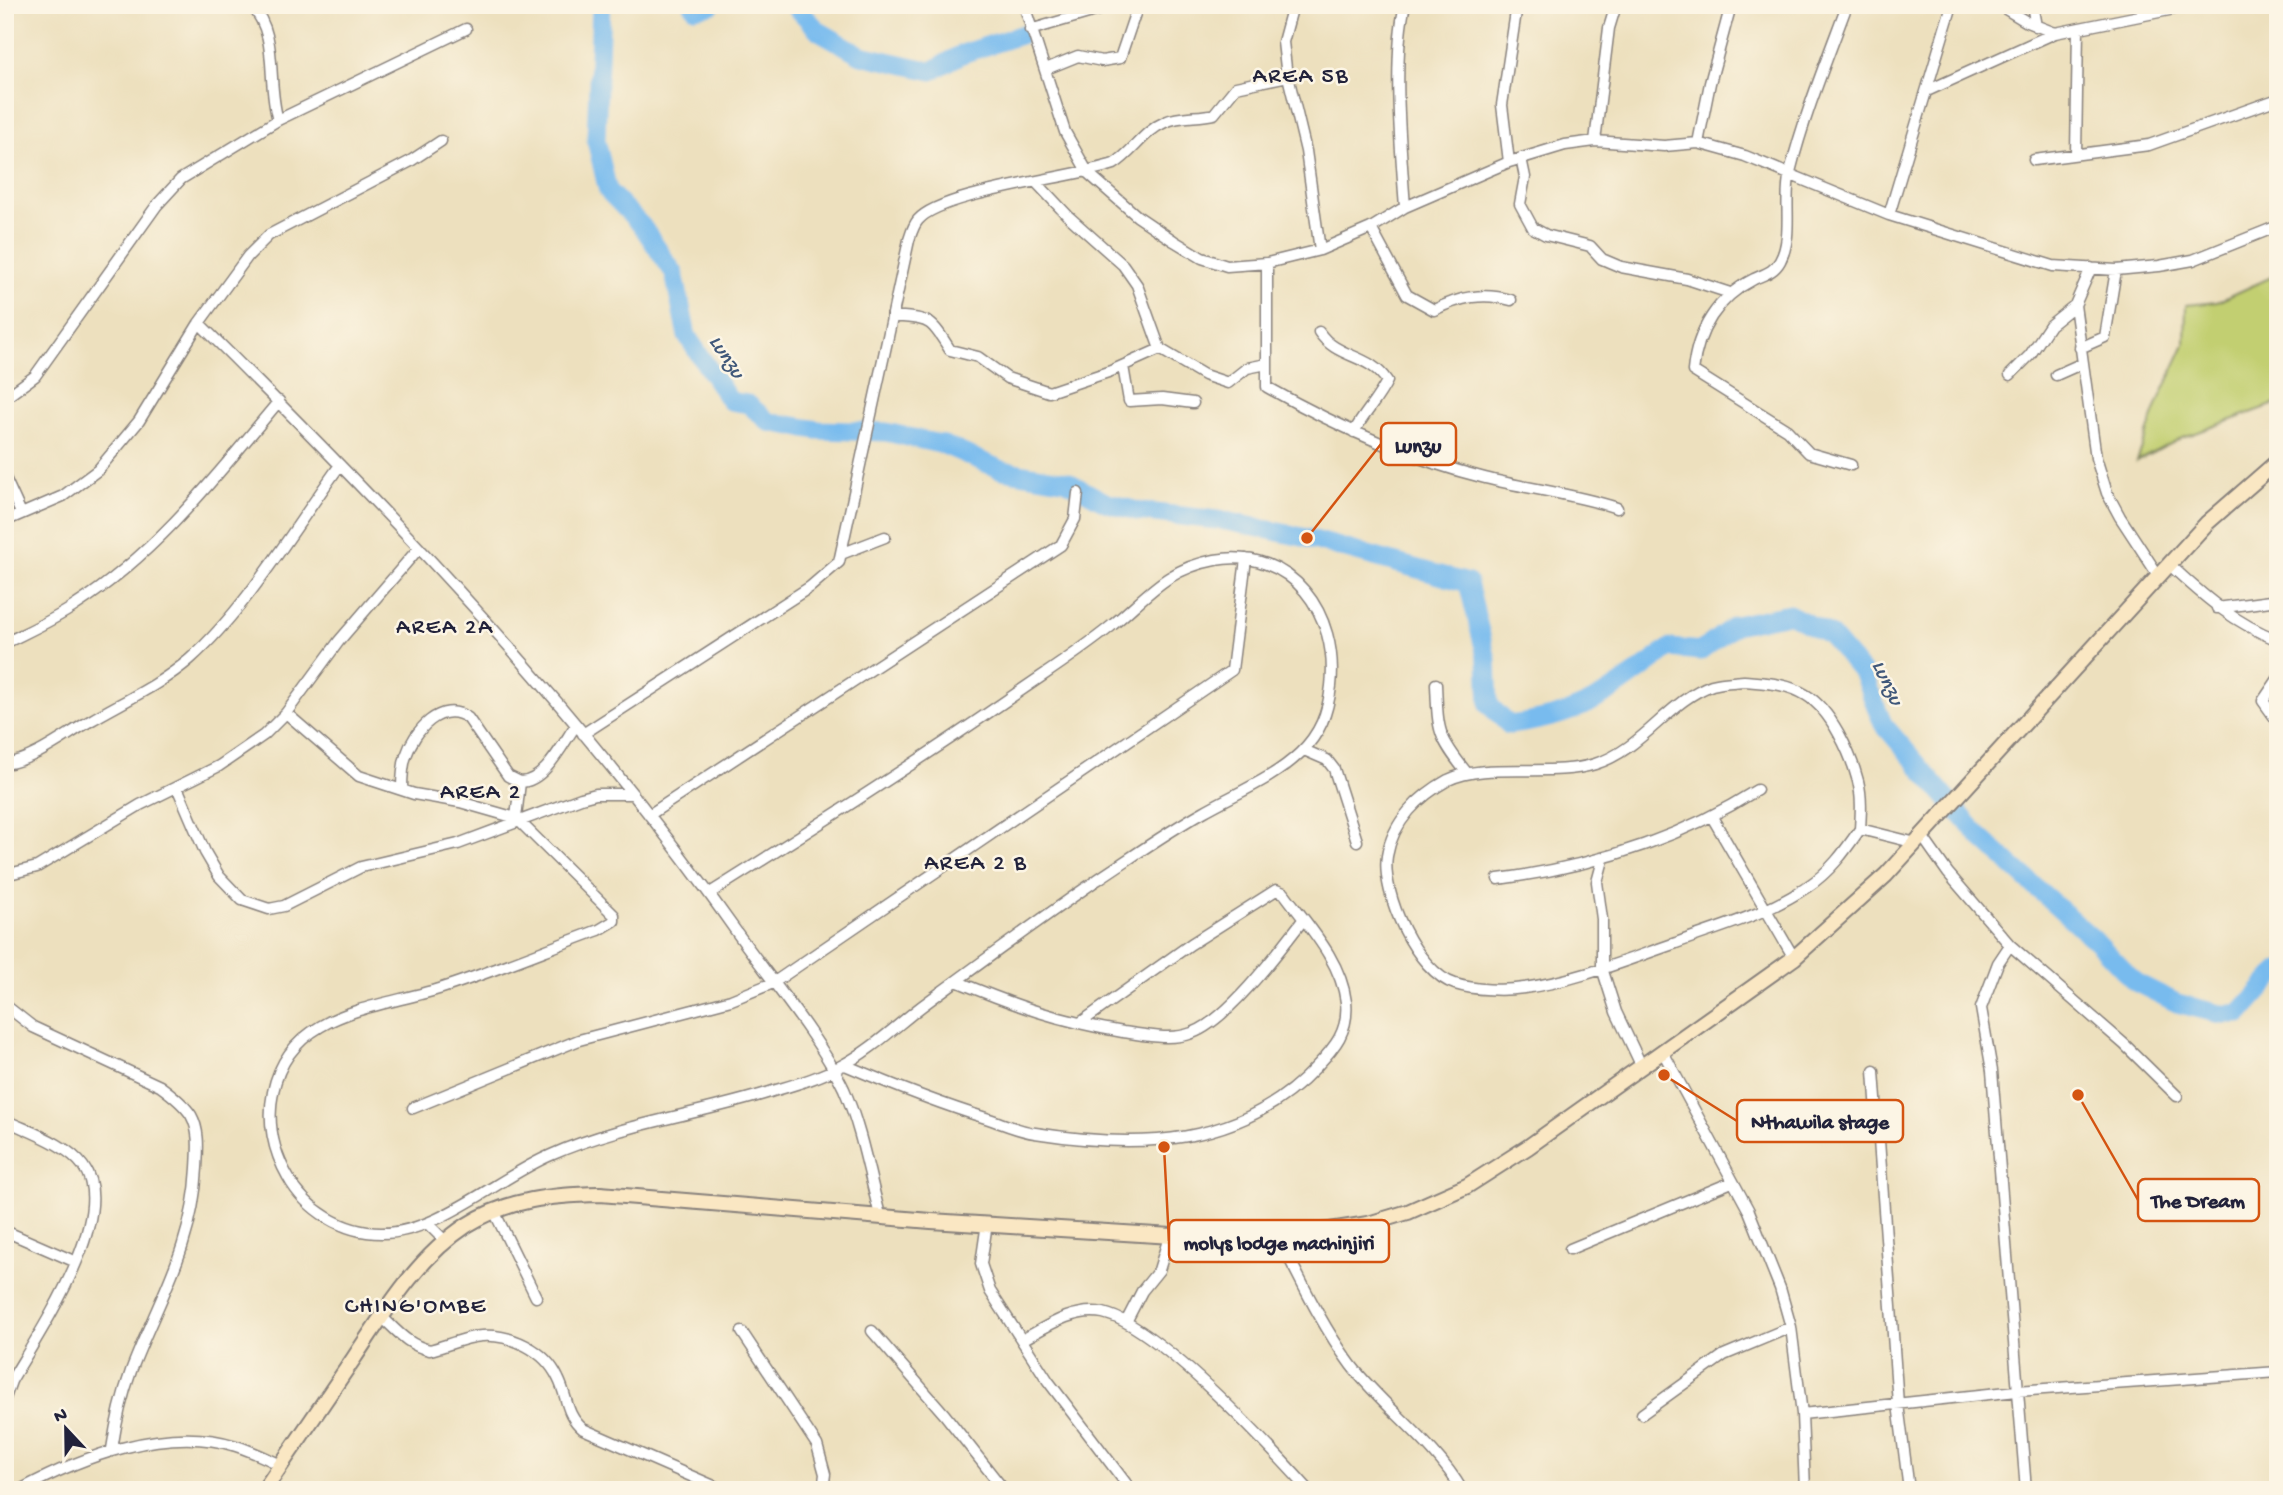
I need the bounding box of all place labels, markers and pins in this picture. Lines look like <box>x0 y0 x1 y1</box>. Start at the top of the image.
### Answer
callout: Lunzu <box>1381 423 1456 465</box>
callout: Nthawila stage <box>1737 1100 1903 1142</box>
callout: The Dream <box>2138 1179 2259 1221</box>
callout: molys lodge machinjiri <box>1169 1220 1389 1262</box>

